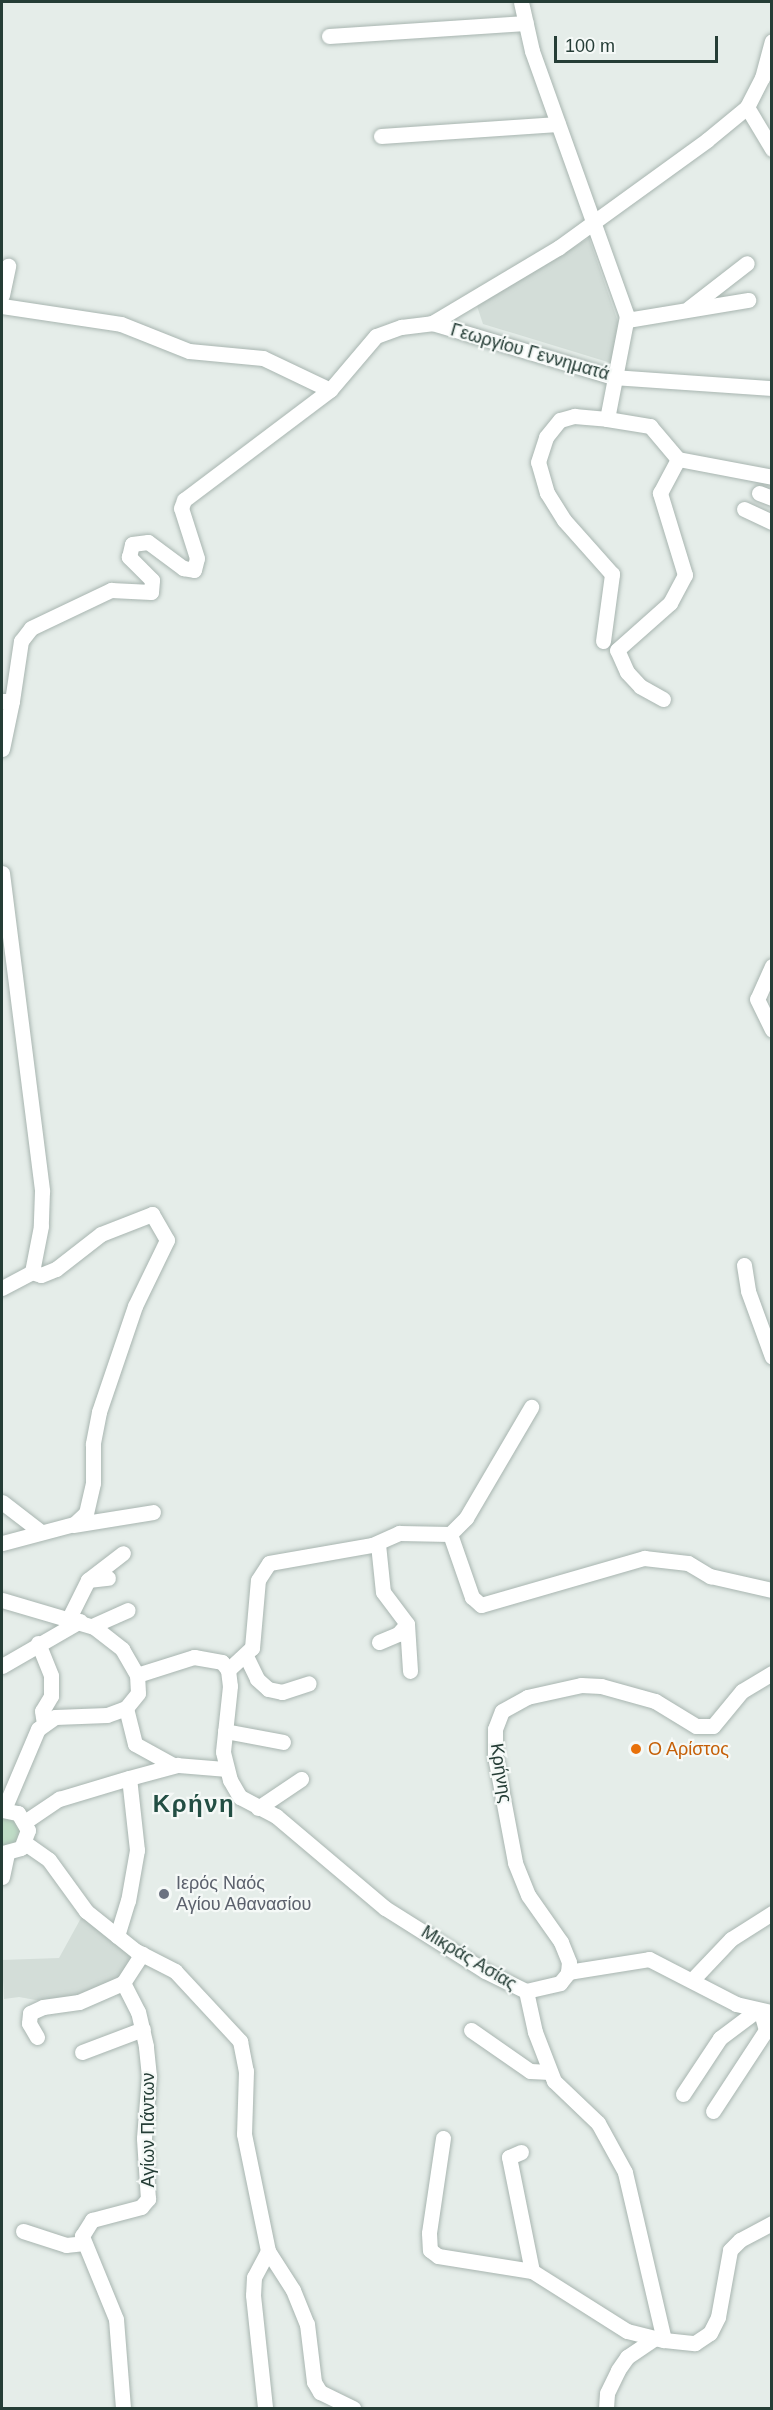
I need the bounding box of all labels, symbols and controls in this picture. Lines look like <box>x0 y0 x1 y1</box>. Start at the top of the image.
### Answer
scale bar <box>557 24 720 62</box>
text: 100 m <box>565 36 615 56</box>
street label: Γεωργίου Γεννηματά <box>448 319 612 385</box>
place label: Ο Αρίστος <box>648 1738 730 1760</box>
street label: Κρήνης <box>486 1742 516 1804</box>
marker: Ο Αρίστος <box>629 1742 643 1756</box>
district label: Κρήνη <box>153 1790 235 1818</box>
place label: Ιερός Ναός Αγίου Αθανασίου <box>176 1873 312 1916</box>
marker: Ιερός Ναός Αγίου Αθανασίου <box>157 1887 171 1901</box>
street label: Μικράς Ασίας <box>417 1921 521 1995</box>
street label: Αγίων Πάντων <box>137 2072 159 2188</box>

